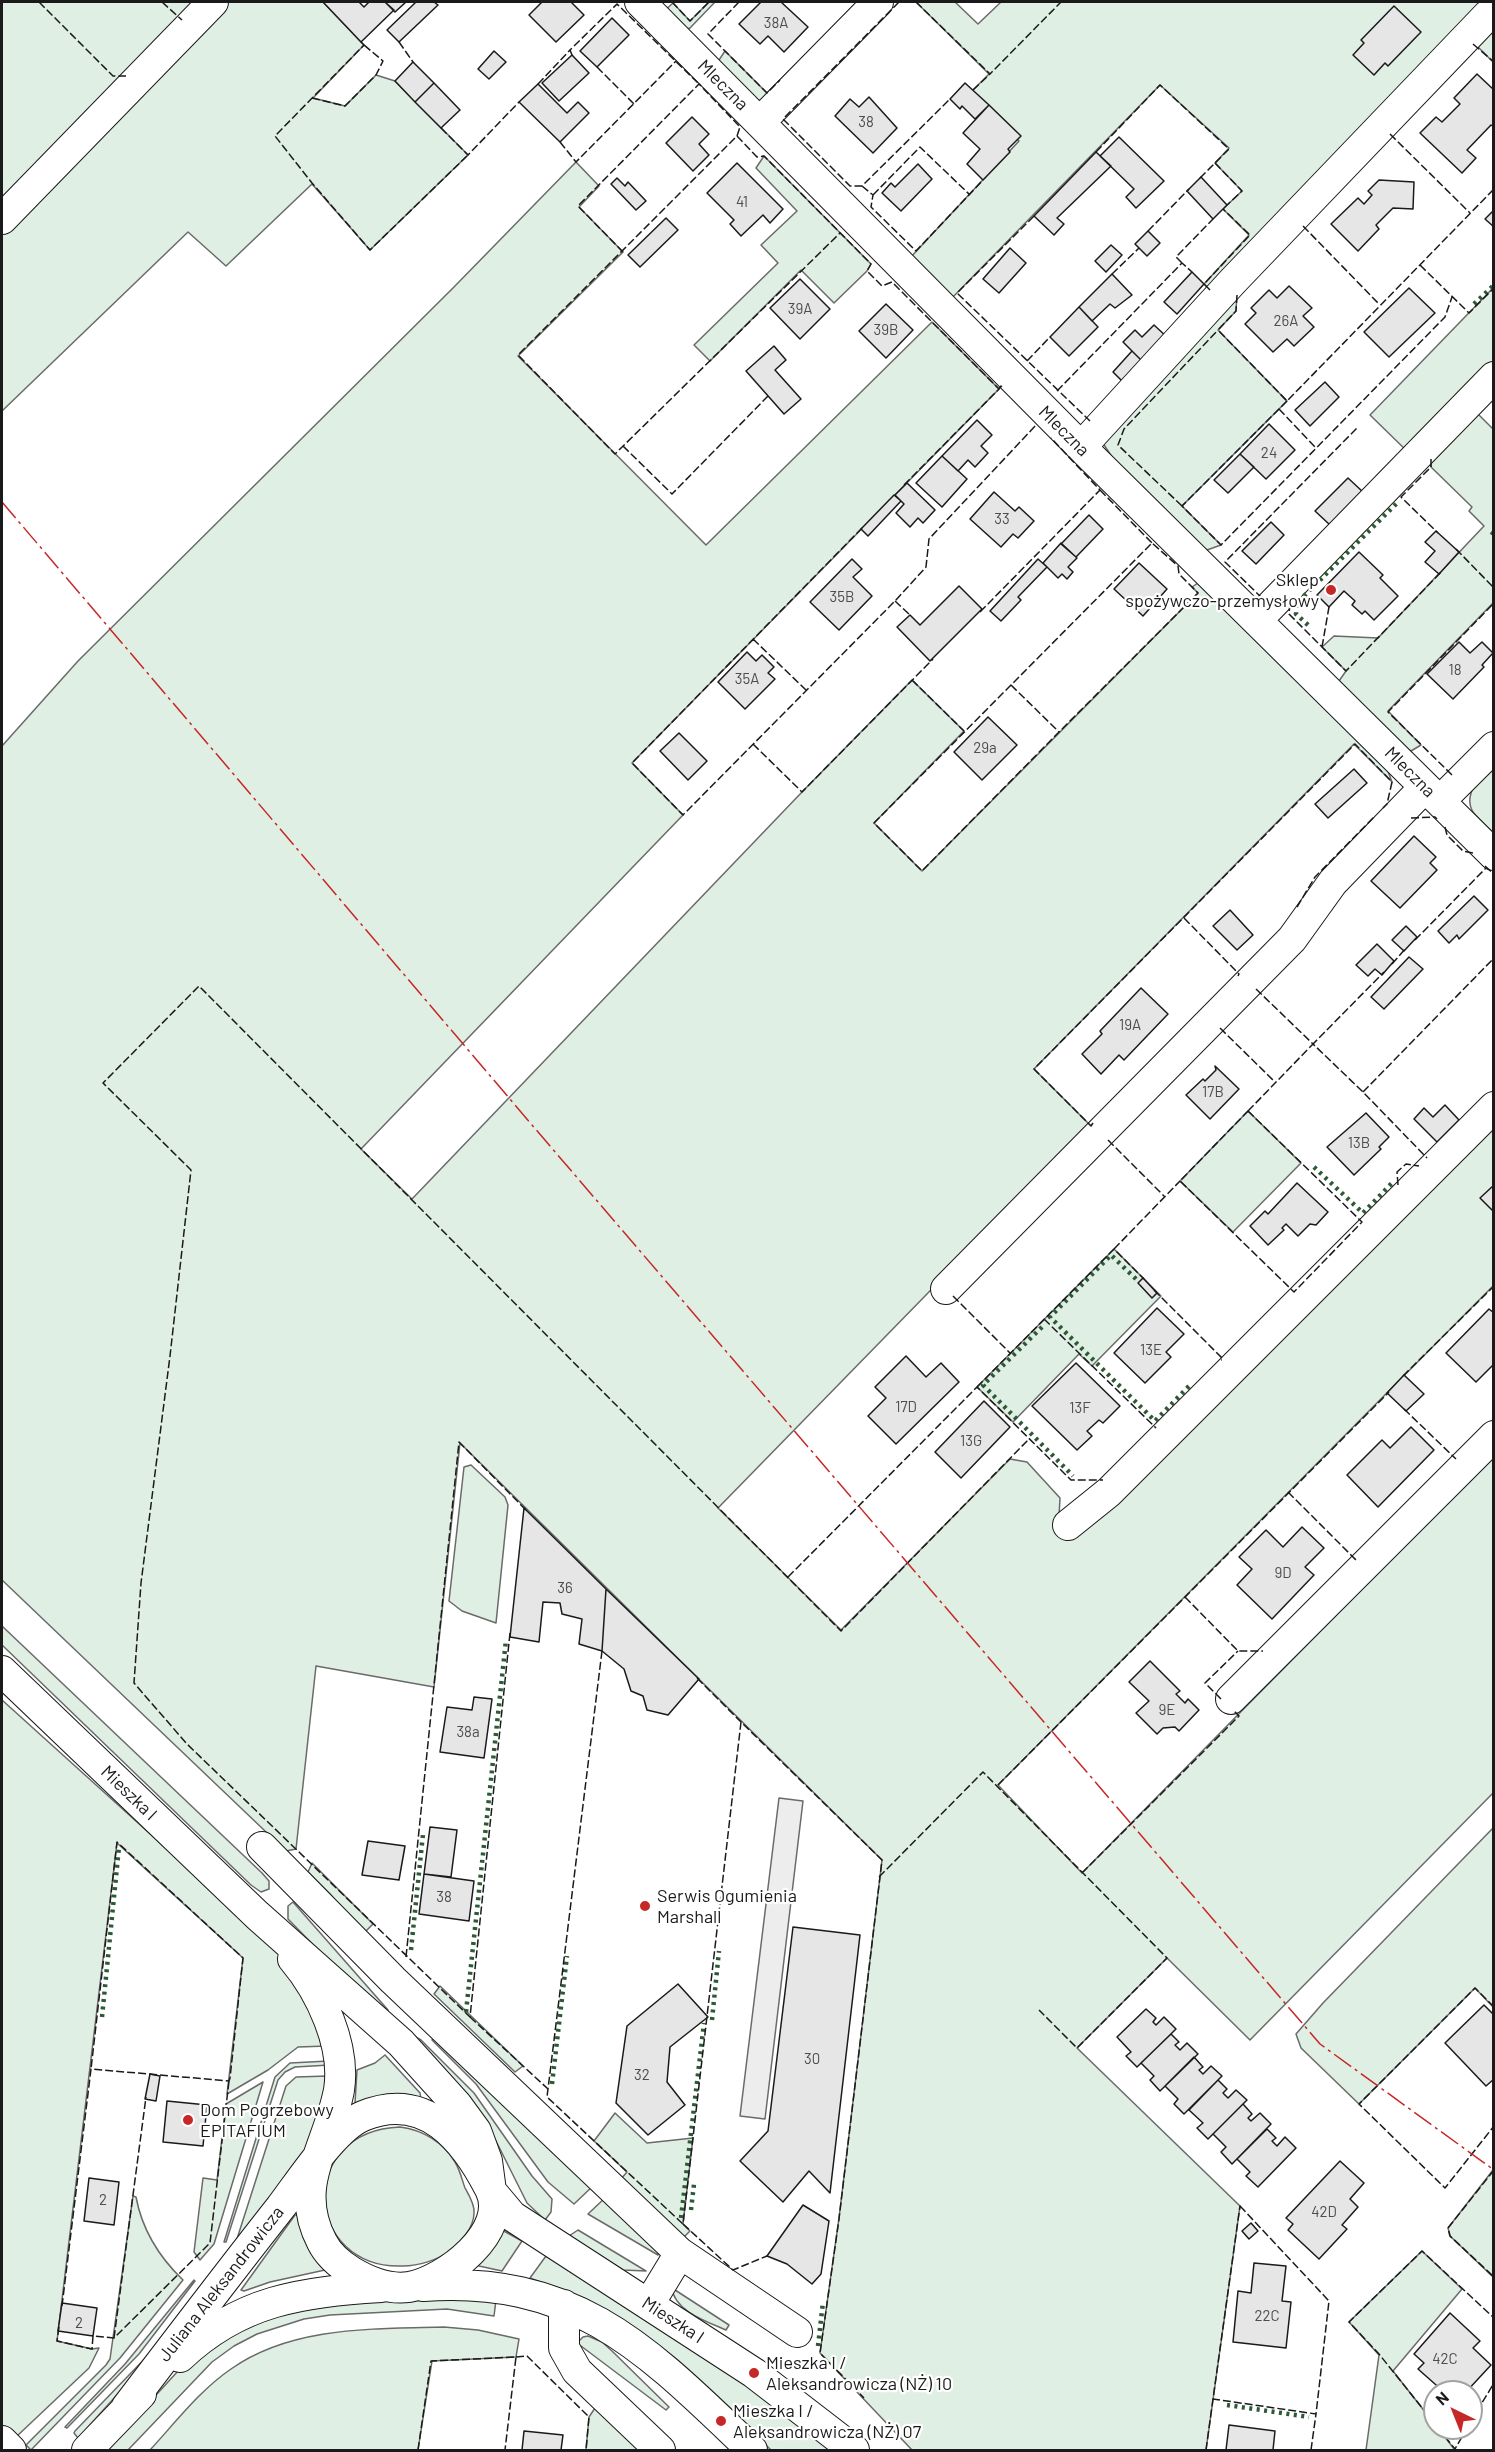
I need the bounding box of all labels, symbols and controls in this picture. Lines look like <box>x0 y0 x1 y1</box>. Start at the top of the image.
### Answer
house number: 38A <box>764 14 788 32</box>
street label: Mleczna <box>693 55 753 115</box>
house number: 38 <box>858 113 874 131</box>
house number: 41 <box>736 193 748 211</box>
house number: 39A <box>788 300 812 318</box>
house number: 26A <box>1274 312 1298 330</box>
house number: 39B <box>874 321 898 339</box>
street label: Mleczna <box>1034 401 1094 461</box>
house number: 24 <box>1261 444 1277 462</box>
house number: 33 <box>994 510 1010 528</box>
place label: Sklep spożywczo-przemysłowy <box>1125 569 1319 612</box>
marker: Sklep spożywczo-przemysłowy <box>1324 583 1338 597</box>
house number: 35B <box>830 588 854 606</box>
house number: 18 <box>1448 661 1462 679</box>
house number: 35A <box>735 670 759 688</box>
house number: 29a <box>973 739 997 757</box>
street label: Mleczna <box>1380 742 1440 802</box>
house number: 19A <box>1119 1016 1141 1034</box>
house number: 17B <box>1202 1083 1224 1101</box>
house number: 13B <box>1348 1134 1370 1152</box>
house number: 13E <box>1140 1341 1162 1359</box>
house number: 17D <box>895 1398 917 1416</box>
house number: 13F <box>1069 1399 1091 1417</box>
house number: 13G <box>960 1432 982 1450</box>
house number: 9D <box>1274 1564 1292 1582</box>
house number: 36 <box>557 1579 573 1597</box>
house number: 9E <box>1159 1701 1175 1719</box>
house number: 38a <box>456 1723 480 1741</box>
street label: Mieszka I <box>96 1761 162 1825</box>
place label: Serwis Ogumienia Marshall <box>657 1885 797 1928</box>
house number: 38 <box>436 1888 452 1906</box>
marker: Serwis Ogumienia Marshall <box>638 1899 652 1913</box>
house number: 30 <box>804 2050 820 2068</box>
house number: 32 <box>634 2066 650 2084</box>
place label: Dom Pogrzebowy EPITAFIUM <box>200 2099 334 2142</box>
marker: Dom Pogrzebowy EPITAFIUM <box>181 2113 195 2127</box>
house number: 2 <box>99 2191 107 2209</box>
street label: Juliana Aleksandrowicza <box>154 2202 288 2366</box>
house number: 42D <box>1311 2203 1337 2221</box>
street label: Mieszka I <box>638 2292 708 2348</box>
house number: 22C <box>1254 2307 1280 2325</box>
house number: 2 <box>75 2314 83 2332</box>
house number: 42C <box>1432 2350 1458 2368</box>
place label: Mieszka I / Aleksandrowicza (NŻ) 10 <box>766 2352 952 2394</box>
marker: Mieszka I / Aleksandrowicza (NŻ) 10 <box>747 2366 761 2380</box>
north arrow <box>1423 2380 1483 2440</box>
text: N <box>1431 2387 1452 2409</box>
place label: Mieszka I / Aleksandrowicza (NŻ) 07 <box>733 2400 921 2442</box>
marker: Mieszka I / Aleksandrowicza (NŻ) 07 <box>714 2414 728 2428</box>

